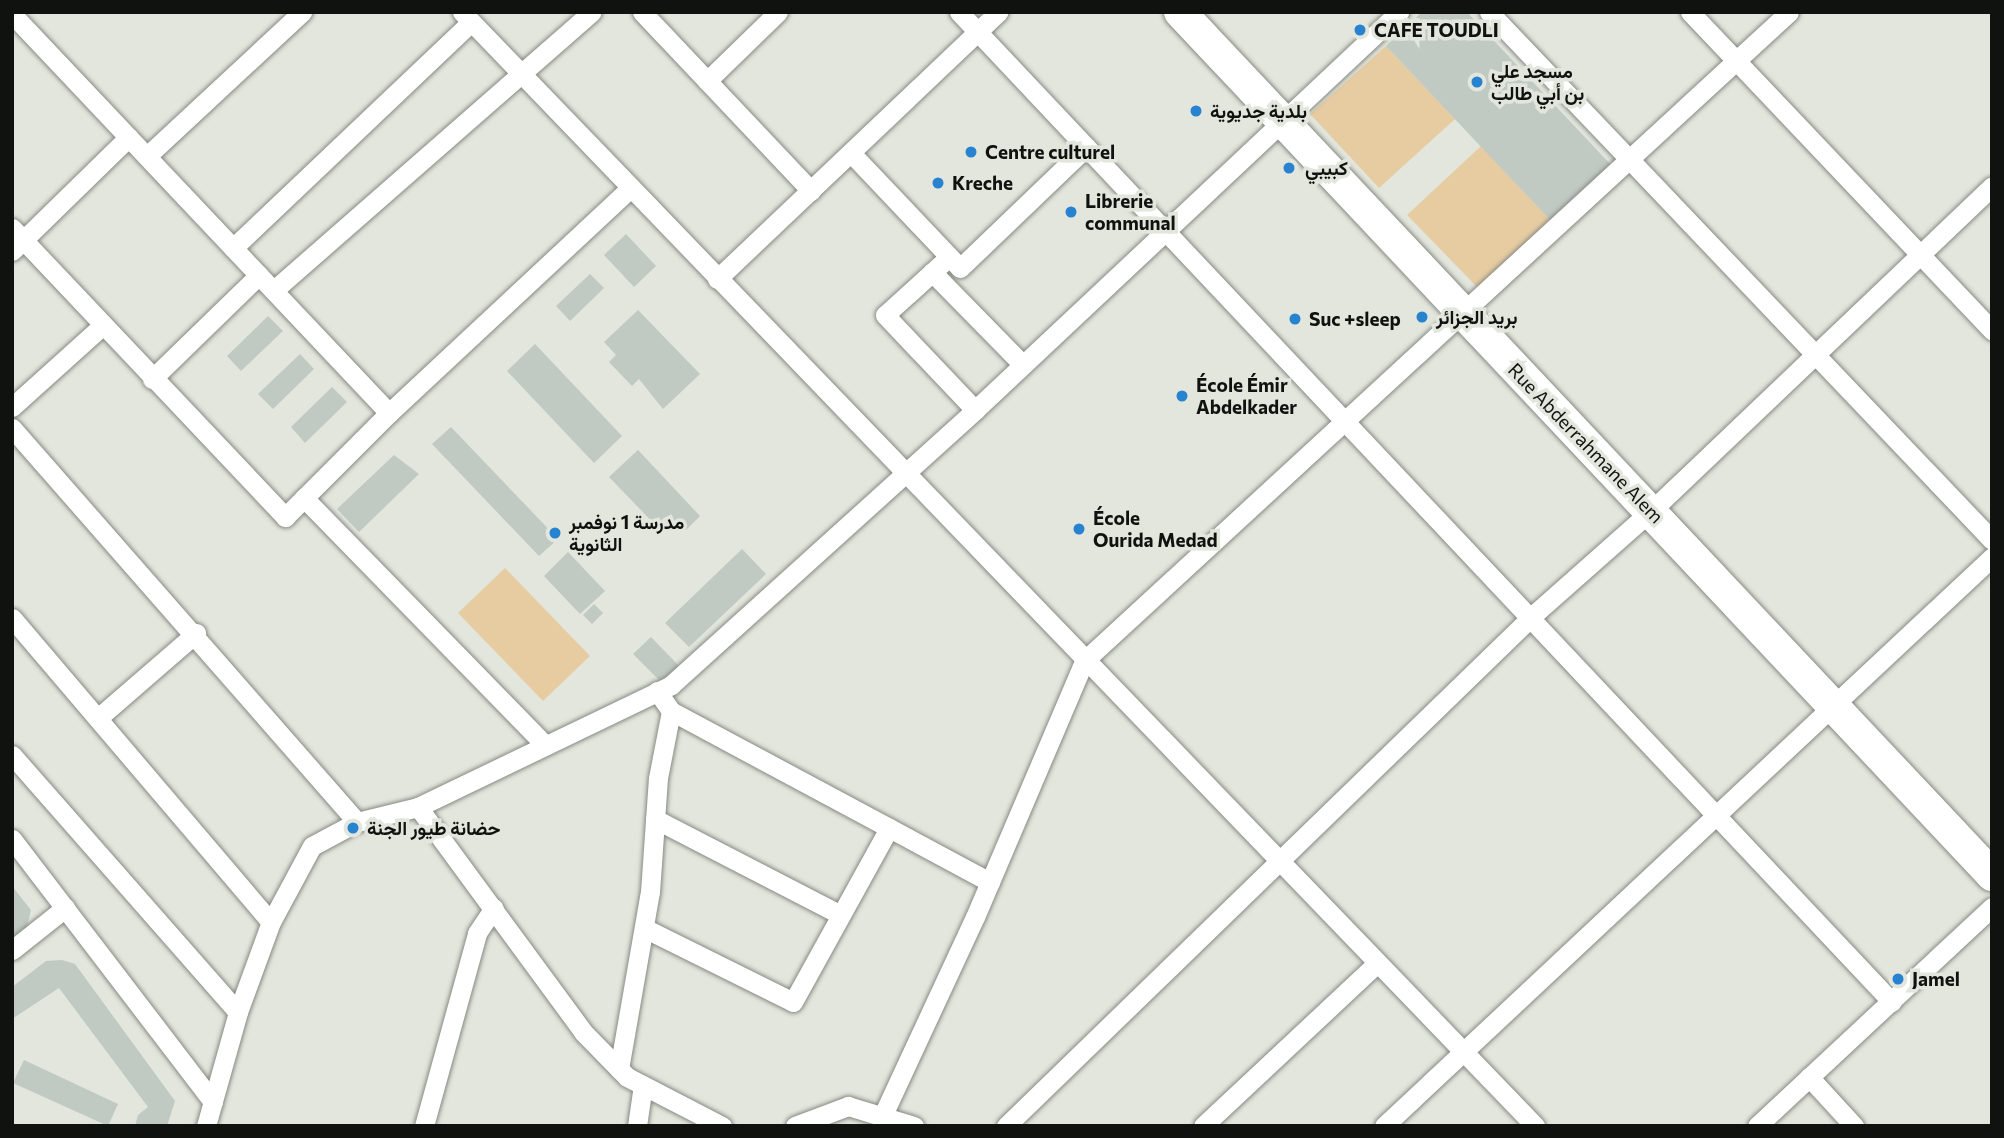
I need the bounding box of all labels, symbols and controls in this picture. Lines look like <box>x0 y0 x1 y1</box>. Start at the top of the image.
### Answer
place label: CAFE TOUDLI <box>1374 19 1499 41</box>
marker: CAFE TOUDLI <box>1352 22 1368 38</box>
place label: مسجد علي بن أبي طالب <box>1491 60 1584 104</box>
marker: مسجد علي بن أبي طالب <box>1469 74 1485 90</box>
place label: بلدية جديوية <box>1210 100 1307 122</box>
marker: بلدية جديوية <box>1188 103 1204 119</box>
place label: Centre culturel <box>985 141 1115 163</box>
marker: Centre culturel <box>963 144 979 160</box>
place label: كبيبي <box>1305 157 1348 179</box>
marker: كبيبي <box>1279 158 1299 178</box>
place label: Kreche <box>952 172 1013 194</box>
marker: Kreche <box>930 175 946 191</box>
place label: Librerie communal <box>1085 190 1176 234</box>
marker: Librerie communal <box>1063 204 1079 220</box>
place label: بريد الجزائر <box>1436 306 1518 328</box>
place label: Suc +sleep <box>1309 308 1401 330</box>
marker: بريد الجزائر <box>1414 309 1430 325</box>
marker: Suc +sleep <box>1287 311 1303 327</box>
street label: Rue Abderrahmane Alem <box>1504 358 1668 528</box>
place label: École Émir Abdelkader <box>1196 374 1297 418</box>
marker: École Émir Abdelkader <box>1174 388 1190 404</box>
place label: École Ourida Medad <box>1093 507 1218 551</box>
place label: مدرسة 1 نوفمبر الثانوية <box>569 511 684 555</box>
marker: École Ourida Medad <box>1071 521 1087 537</box>
marker: مدرسة 1 نوفمبر الثانوية <box>547 525 563 541</box>
place label: حضانة طيور الجنة <box>367 817 500 839</box>
marker: حضانة طيور الجنة <box>345 820 361 836</box>
place label: Jamel <box>1912 968 1960 990</box>
marker: Jamel <box>1890 971 1906 987</box>

